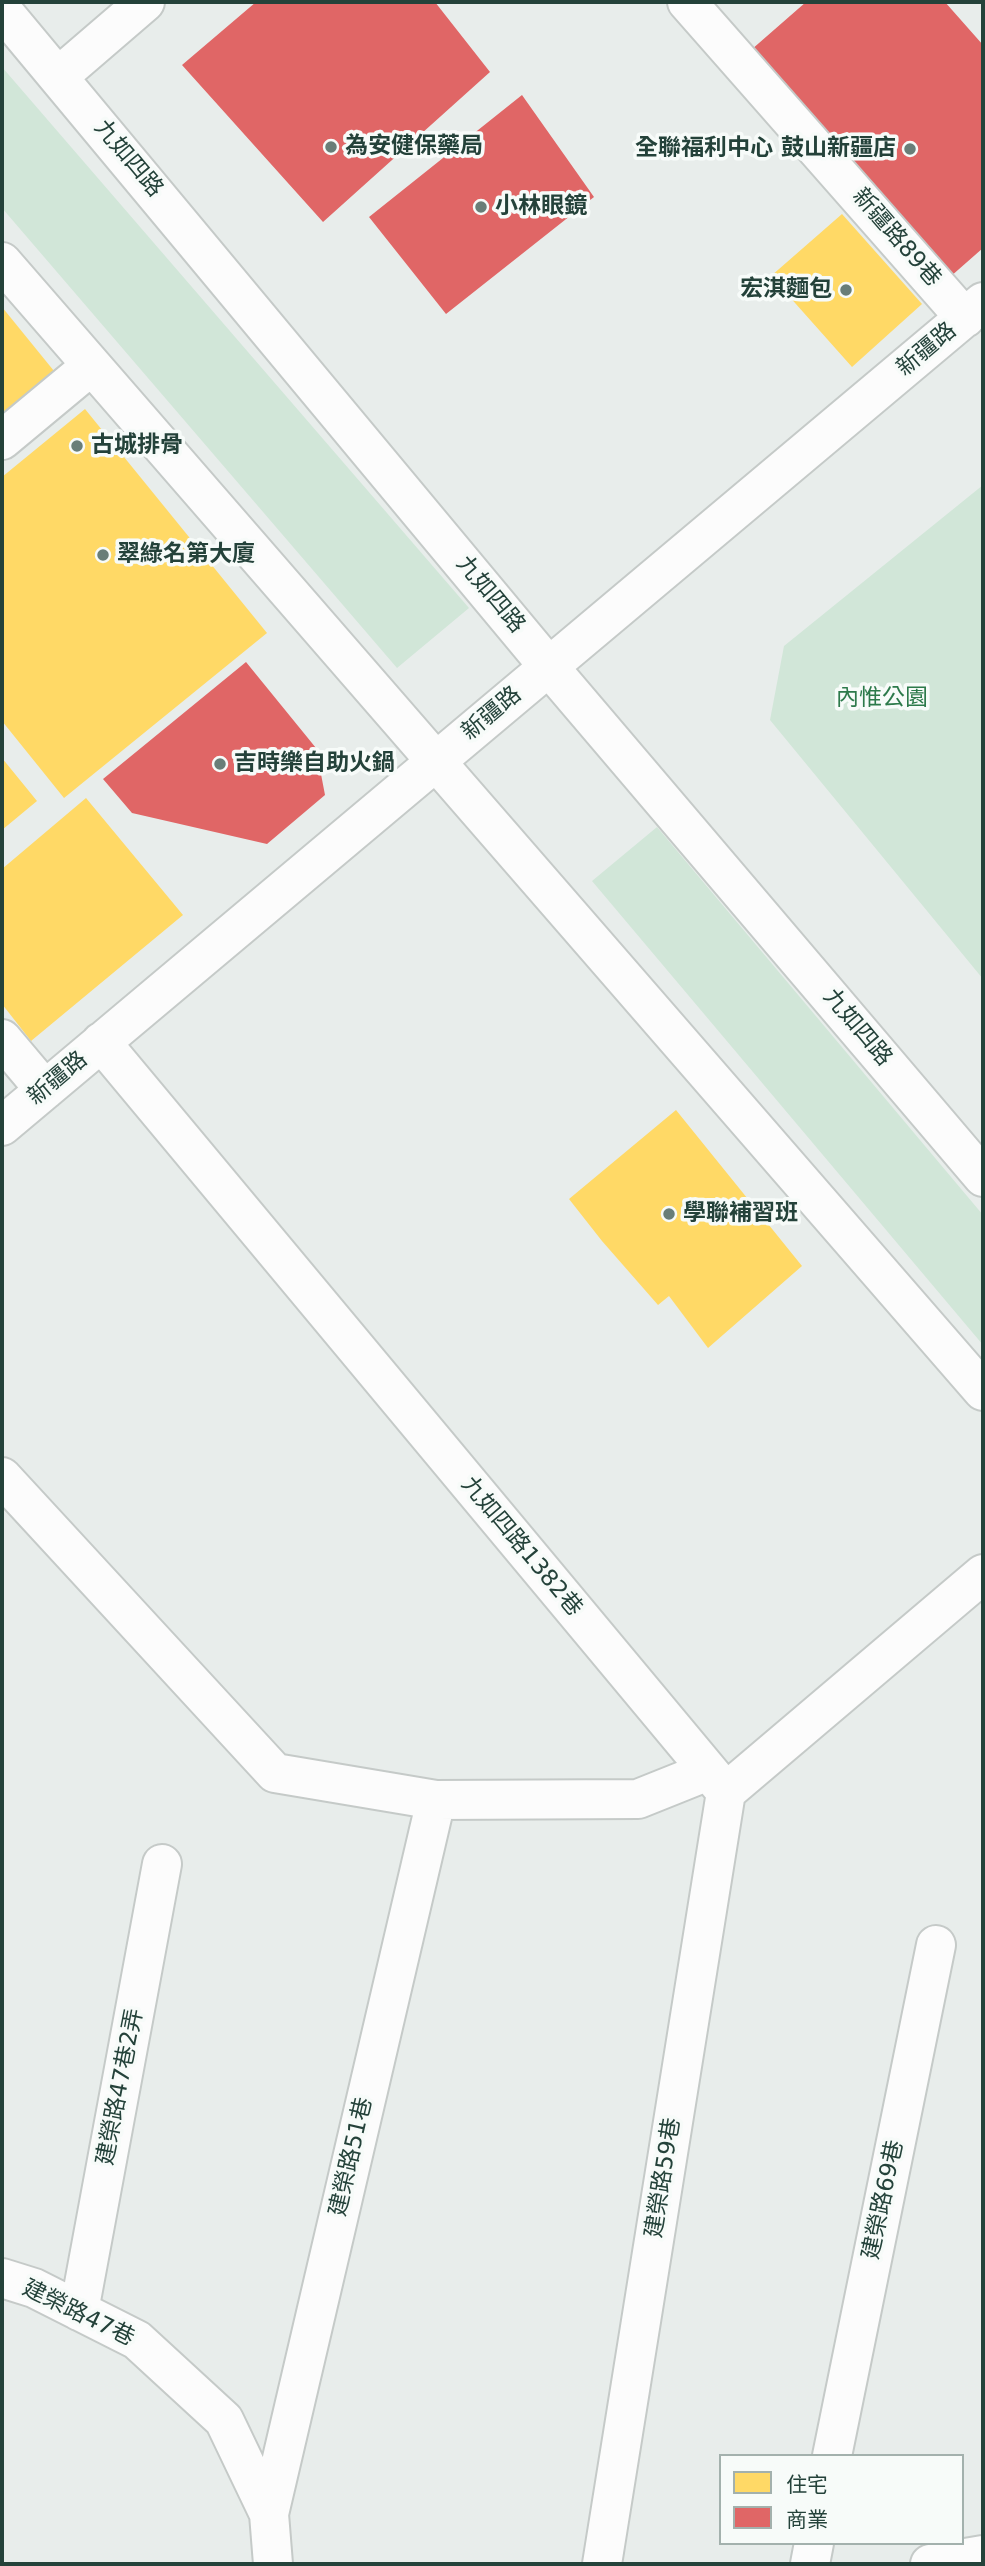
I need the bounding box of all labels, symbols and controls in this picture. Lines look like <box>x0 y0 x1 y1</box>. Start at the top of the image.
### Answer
street label: 九如四路 <box>88 115 168 203</box>
place label: 為安健保藥局 <box>345 133 483 161</box>
place label: 全聯福利中心 鼓山新疆店 <box>635 135 896 163</box>
marker: 為安健保藥局 <box>323 139 339 155</box>
marker: 全聯福利中心 鼓山新疆店 <box>902 141 918 157</box>
street label: 新疆路89巷 <box>846 183 946 293</box>
place label: 小林眼鏡 <box>495 193 587 221</box>
marker: 小林眼鏡 <box>473 199 489 215</box>
place label: 宏淇麵包 <box>740 276 832 304</box>
marker: 宏淇麵包 <box>838 282 854 298</box>
street label: 新疆路 <box>892 317 962 383</box>
place label: 古城排骨 <box>91 432 183 460</box>
marker: 古城排骨 <box>69 438 85 454</box>
place label: 翠綠名第大廈 <box>117 541 255 569</box>
marker: 翠綠名第大廈 <box>95 547 111 563</box>
street label: 九如四路 <box>450 551 530 639</box>
street label: 新疆路 <box>457 681 527 747</box>
park label: 內惟公園 <box>836 685 928 713</box>
place label: 吉時樂自助火鍋 <box>234 750 395 778</box>
marker: 吉時樂自助火鍋 <box>212 756 228 772</box>
street label: 九如四路 <box>817 984 897 1072</box>
street label: 新疆路 <box>23 1046 93 1112</box>
place label: 學聯補習班 <box>683 1200 798 1228</box>
marker: 學聯補習班 <box>661 1206 677 1222</box>
street label: 九如四路1382巷 <box>455 1472 587 1622</box>
street label: 建榮路47巷2弄 <box>92 2006 150 2168</box>
street label: 建榮路51巷 <box>325 2095 379 2219</box>
street label: 建榮路59巷 <box>641 2116 687 2240</box>
street label: 建榮路69巷 <box>858 2138 910 2262</box>
street label: 建榮路47巷 <box>17 2275 139 2353</box>
legend <box>719 2454 964 2545</box>
text: 住宅 <box>786 2473 828 2497</box>
text: 商業 <box>786 2508 828 2532</box>

